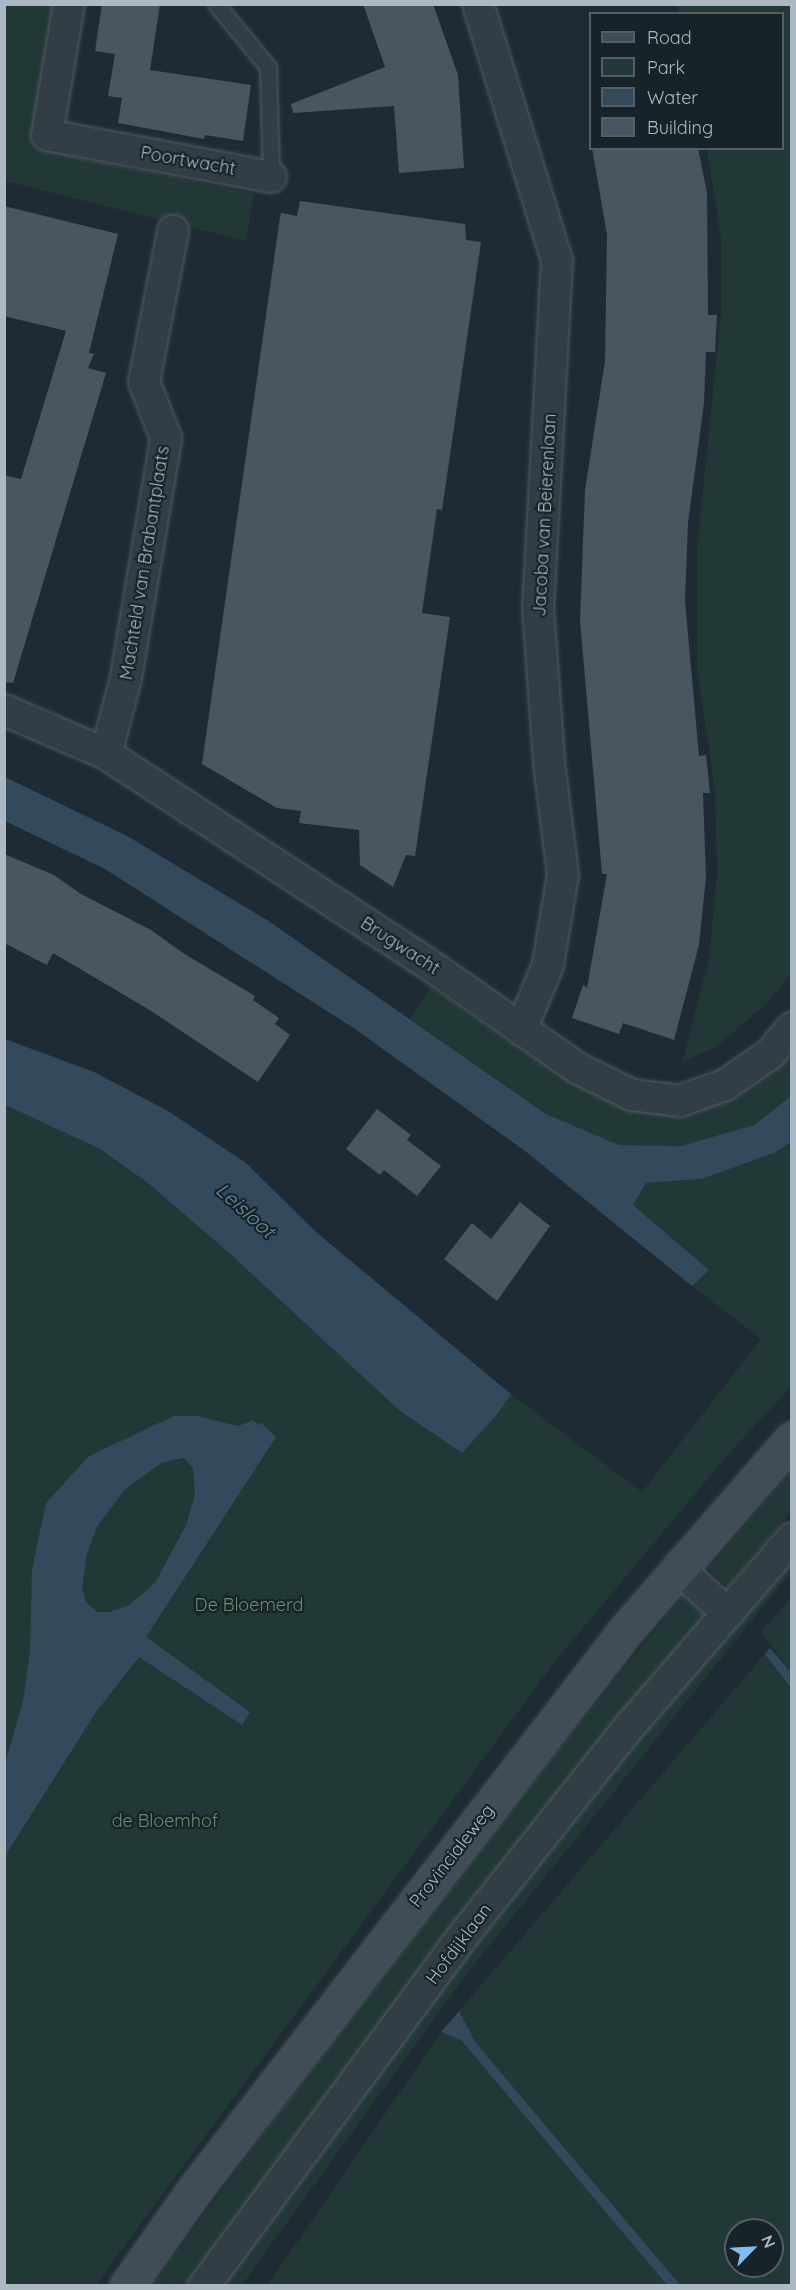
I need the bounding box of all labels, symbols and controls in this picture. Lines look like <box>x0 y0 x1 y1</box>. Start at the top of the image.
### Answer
legend <box>589 12 784 150</box>
text: Road <box>647 26 692 49</box>
text: Park <box>647 56 685 79</box>
text: Water <box>647 86 698 109</box>
text: Building <box>647 116 713 139</box>
street label: Poortwacht <box>139 142 237 180</box>
street label: Jacoba van Beierenlaan <box>529 413 561 617</box>
street label: Machteld van Brabantplaats <box>116 444 174 682</box>
street label: Brugwacht <box>356 912 444 980</box>
water label: Leisloot <box>212 1177 280 1243</box>
park label: De Bloemerd <box>195 1594 303 1616</box>
street label: Provincialeweg <box>405 1800 499 1912</box>
park label: de Bloemhof <box>112 1810 218 1832</box>
street label: Hofdijklaan <box>422 1899 496 1989</box>
north arrow <box>724 2218 784 2278</box>
text: N <box>757 2232 780 2251</box>

